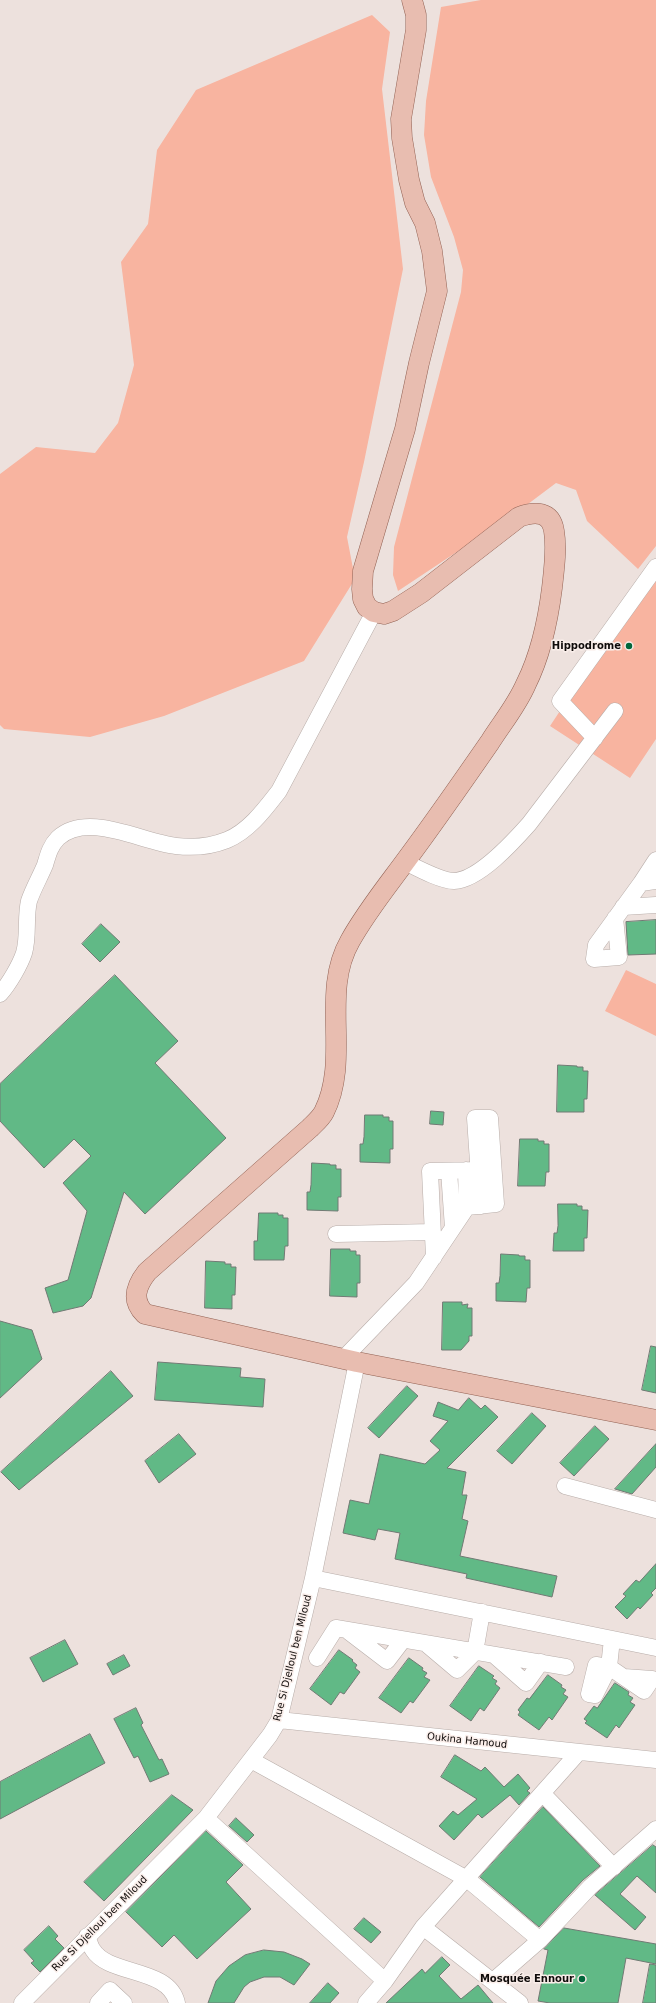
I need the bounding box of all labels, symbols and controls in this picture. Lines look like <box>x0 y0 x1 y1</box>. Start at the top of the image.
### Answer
place label: Hippodrome <box>552 640 621 652</box>
marker: Hippodrome <box>624 641 634 651</box>
street label: Rue Si Djelloul ben Miloud <box>271 1593 315 1723</box>
street label: Oukina Hamoud <box>426 1731 508 1751</box>
street label: Rue Si Djelloul ben Miloud <box>50 1874 150 1974</box>
place label: Mosquée Ennour <box>480 1973 574 1985</box>
marker: Mosquée Ennour <box>577 1974 587 1984</box>

